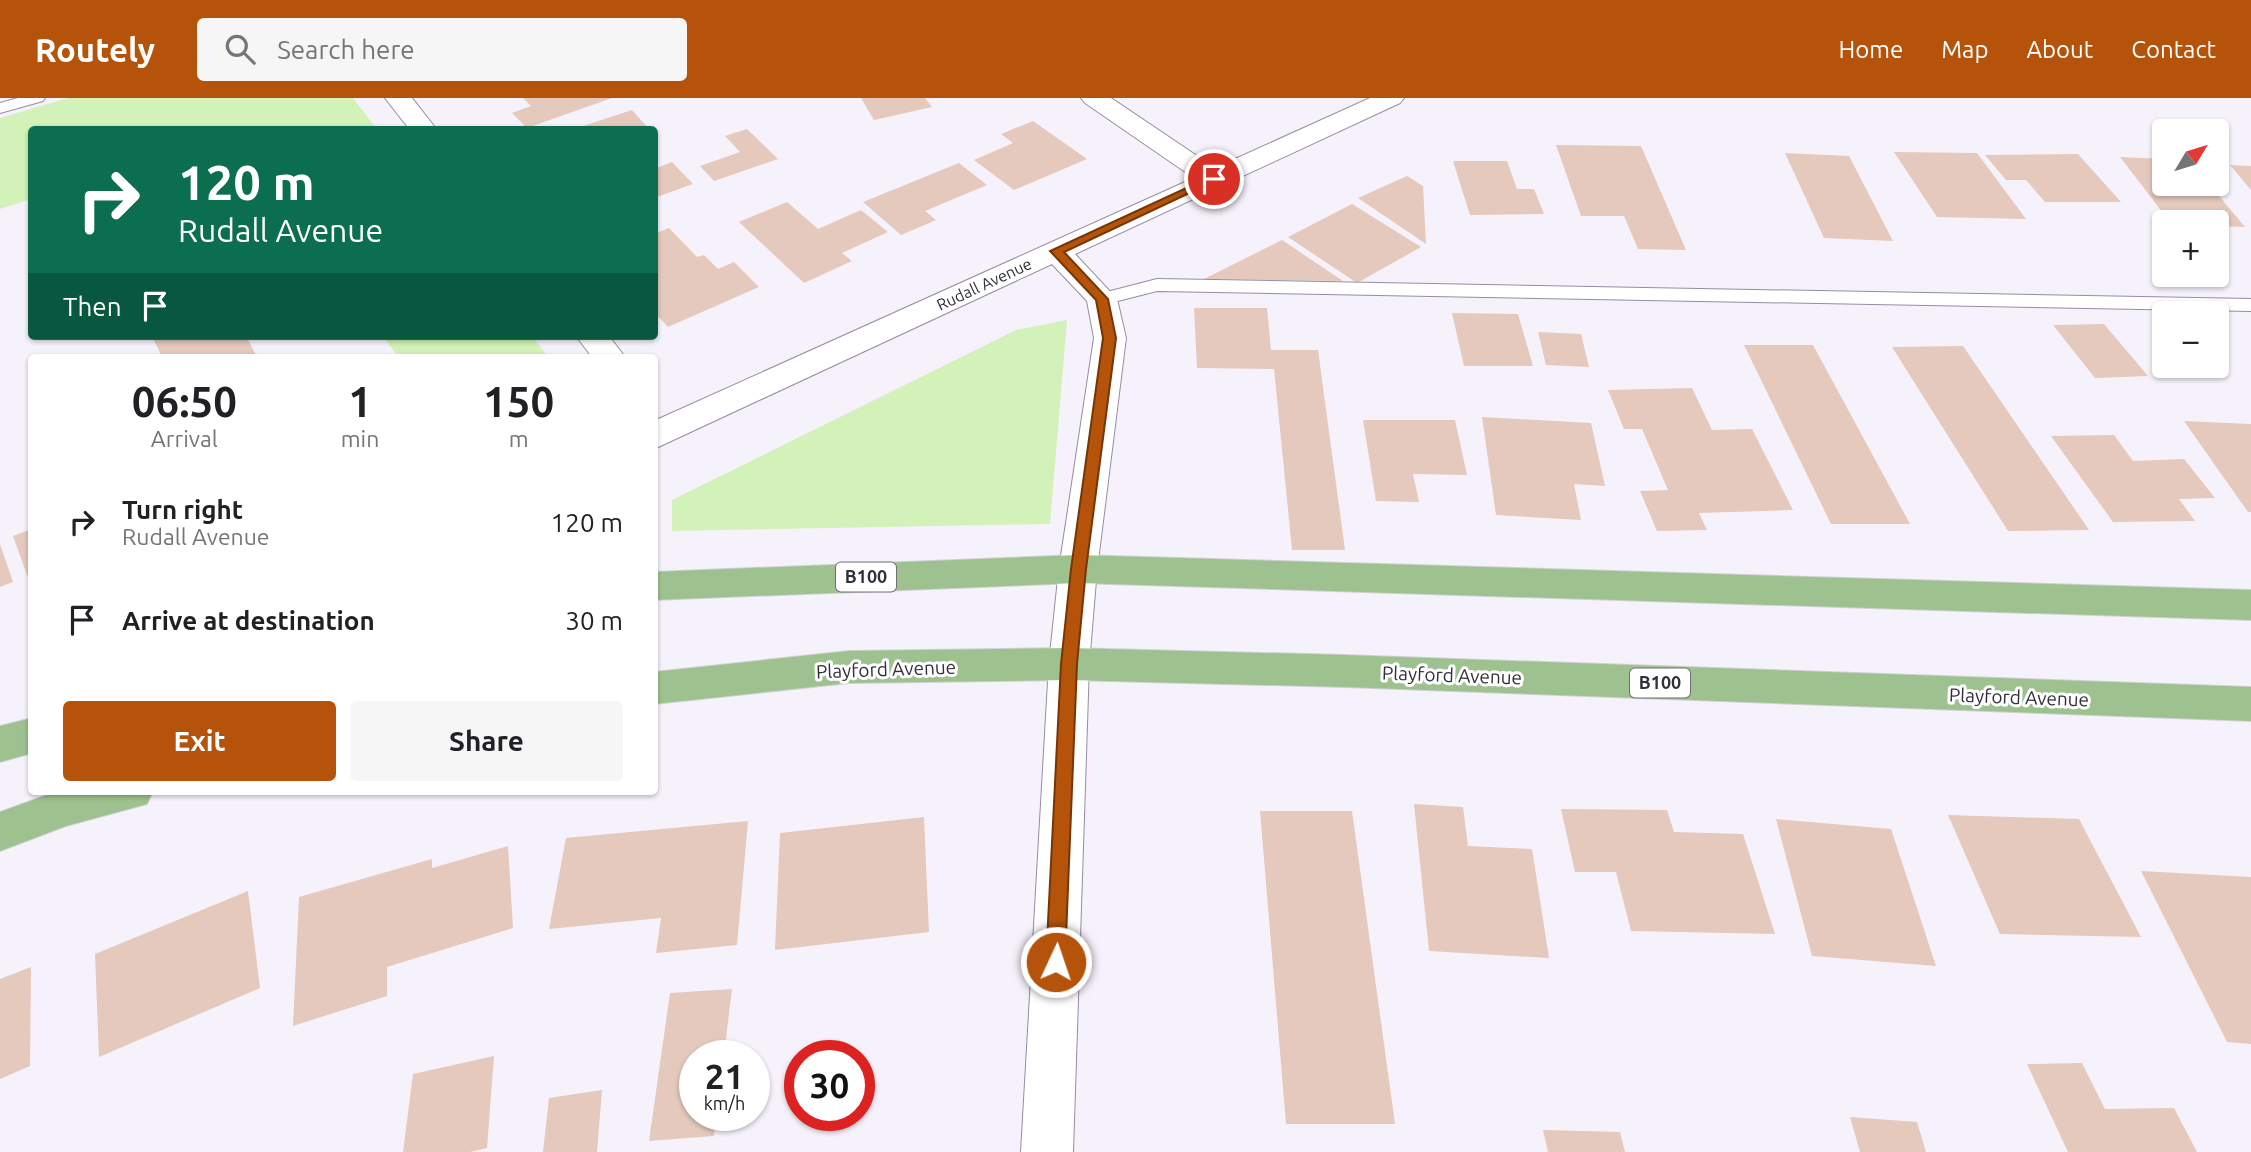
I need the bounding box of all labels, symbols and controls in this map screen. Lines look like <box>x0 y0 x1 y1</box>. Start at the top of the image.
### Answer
search box <box>197 18 687 81</box>
icon: search <box>221 30 259 68</box>
text: Routely <box>35 31 155 68</box>
text: Search here <box>277 35 415 64</box>
text: Home <box>1838 36 1903 63</box>
text: Map <box>1941 36 1988 63</box>
text: About <box>2026 36 2093 63</box>
text: Contact <box>2131 36 2216 63</box>
north arrow <box>2152 119 2230 196</box>
map controls <box>2152 119 2229 378</box>
pin <box>1184 149 1244 209</box>
icon: right <box>63 154 154 245</box>
text: 120 m <box>178 154 315 209</box>
icon: arrive <box>1195 160 1233 198</box>
button: + <box>2152 210 2229 287</box>
text: Rudall Avenue <box>178 212 383 248</box>
street label: Rudall Avenue <box>934 254 1034 314</box>
icon: arrive <box>136 287 174 325</box>
text: Then <box>63 292 122 321</box>
button: − <box>2152 301 2229 378</box>
text: 06:50 <box>132 378 237 425</box>
text: 1 <box>348 378 372 425</box>
text: 150 <box>483 378 554 425</box>
text: Arrival <box>151 426 218 451</box>
text: min <box>341 426 379 451</box>
text: m <box>509 426 529 451</box>
text: Turn right <box>122 495 243 524</box>
icon: right <box>63 503 101 541</box>
text: 120 m <box>551 508 623 537</box>
text: Rudall Avenue <box>122 524 270 549</box>
road number: B100 <box>836 562 896 592</box>
icon: arrive <box>63 601 101 639</box>
text: Arrive at destination <box>122 606 375 635</box>
text: 30 m <box>565 606 623 635</box>
street label: Playford Avenue <box>816 656 956 682</box>
street label: Playford Avenue <box>1382 662 1522 688</box>
road number: B100 <box>1630 668 1690 698</box>
street label: Playford Avenue <box>1949 684 2089 710</box>
button: Exit <box>63 701 336 781</box>
button: Share <box>350 701 623 781</box>
position arrow <box>1019 925 1093 999</box>
speed limit sign: 30 <box>784 1040 875 1131</box>
text: 21 <box>705 1056 744 1096</box>
text: km/h <box>704 1093 745 1113</box>

